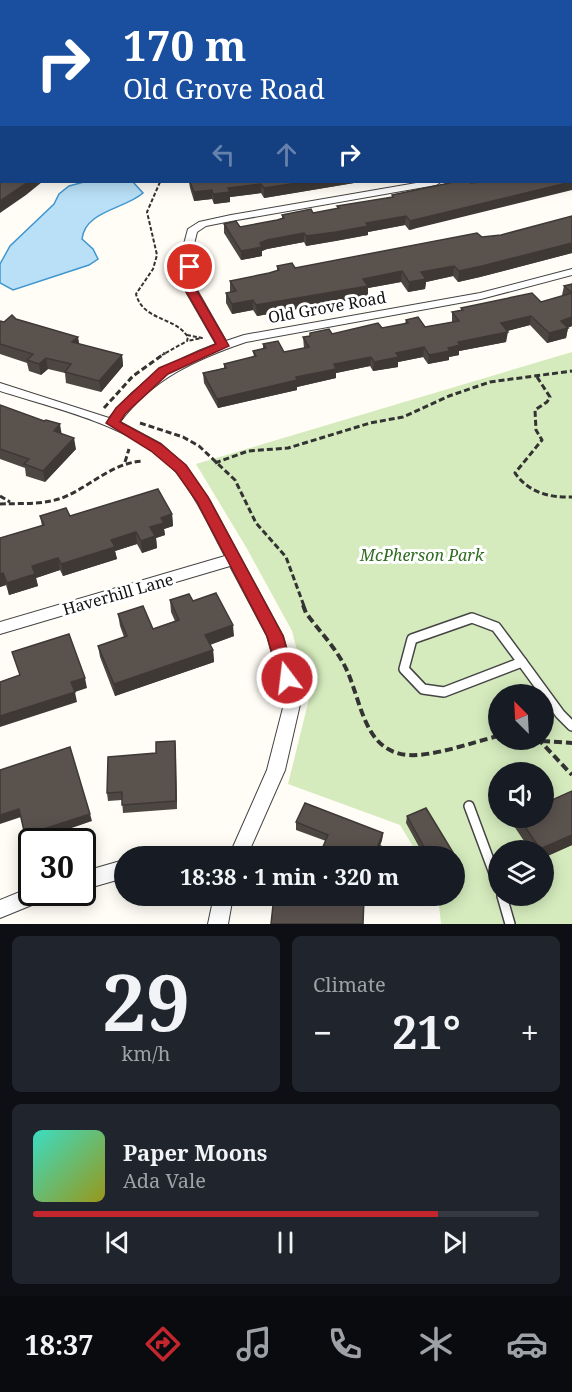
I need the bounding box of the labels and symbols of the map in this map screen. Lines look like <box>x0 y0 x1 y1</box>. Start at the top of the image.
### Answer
pin <box>164 241 215 292</box>
street label: Old Grove Road <box>266 286 388 328</box>
park label: McPherson Park <box>359 544 485 566</box>
street label: Haverhill Lane <box>60 568 176 620</box>
position arrow <box>255 646 319 710</box>
north arrow <box>488 684 554 750</box>
speed limit sign: 30 <box>18 828 96 906</box>

